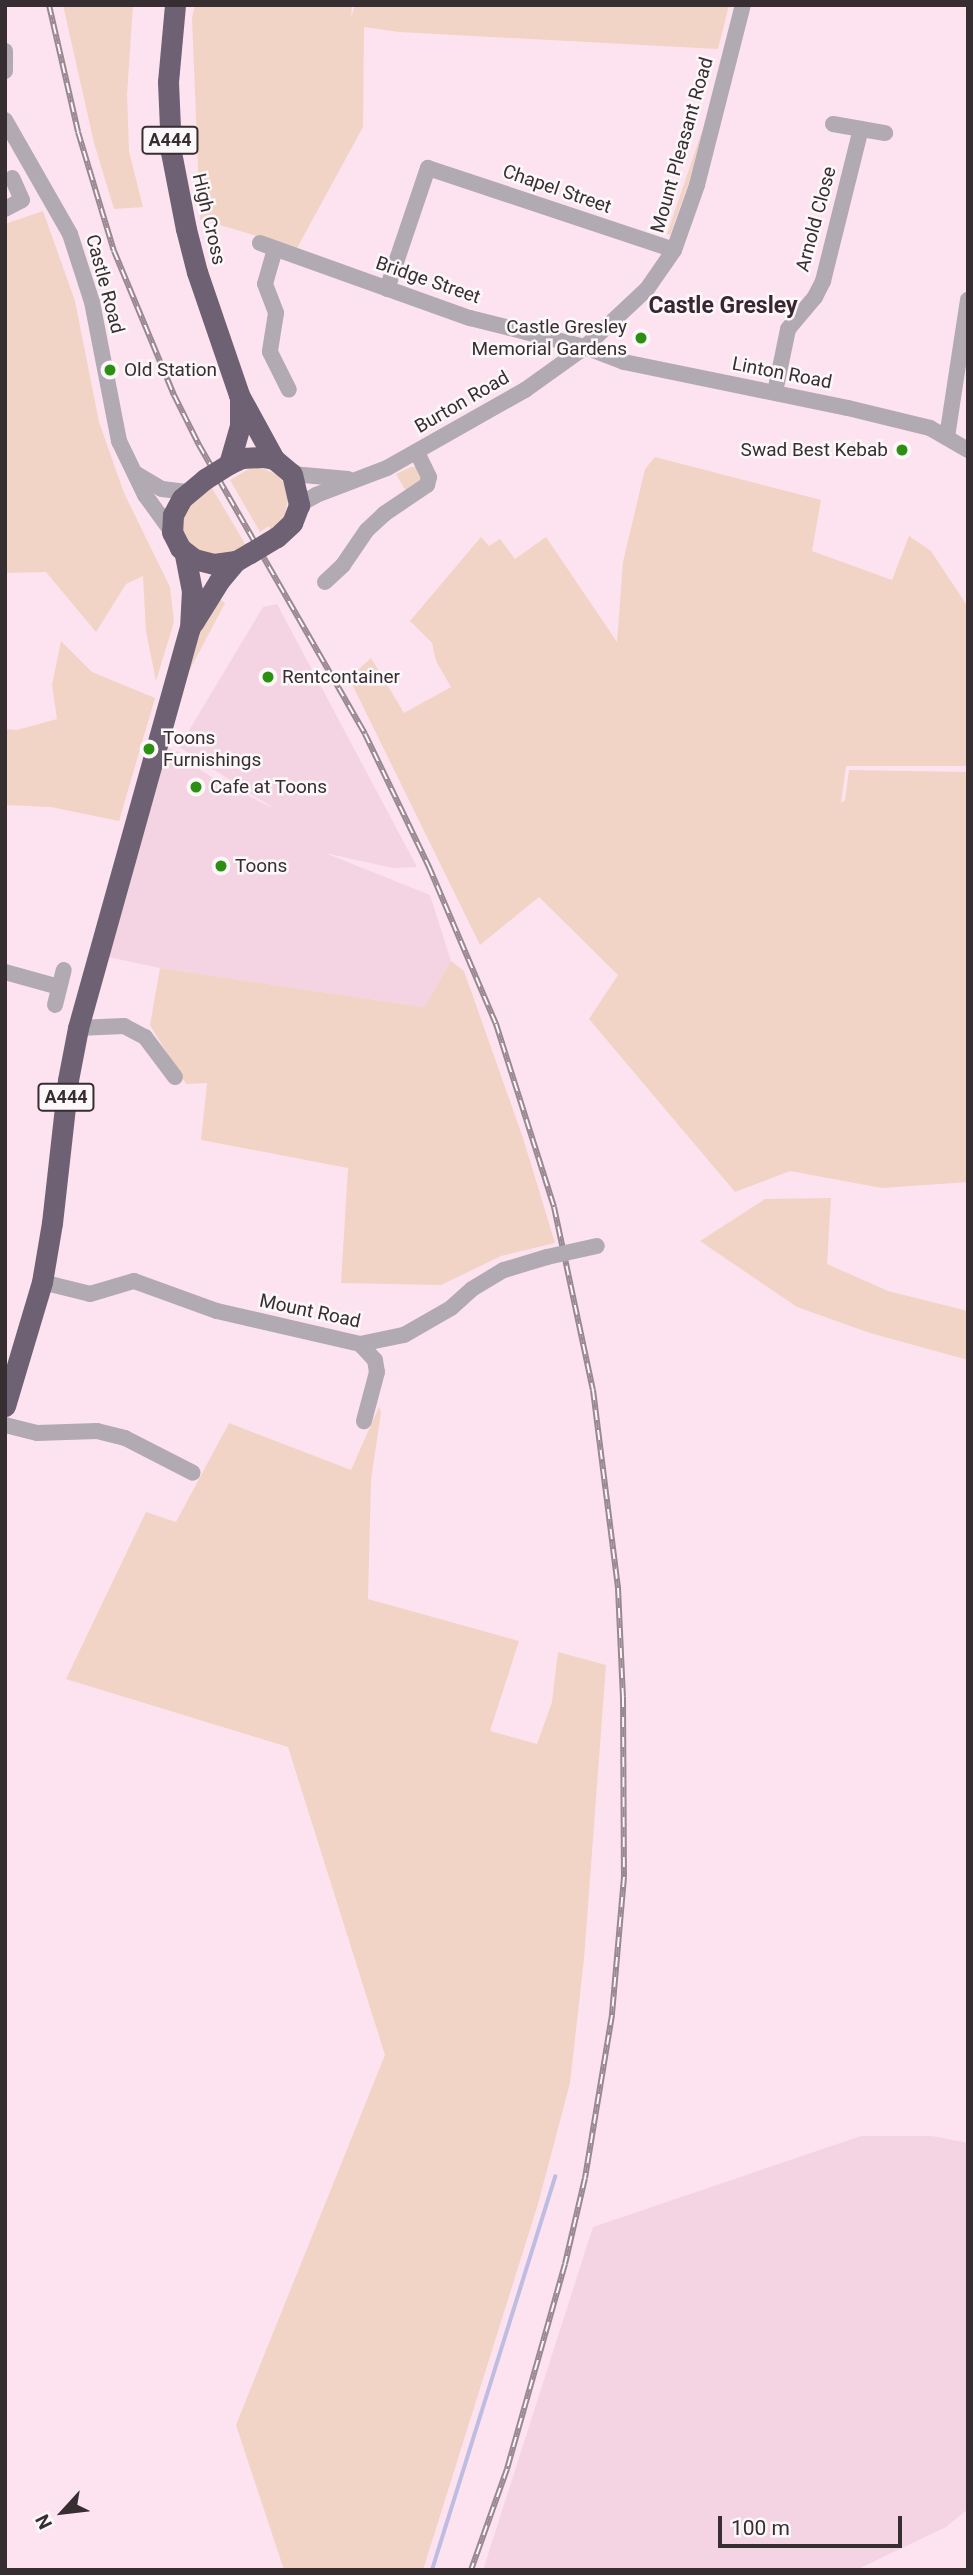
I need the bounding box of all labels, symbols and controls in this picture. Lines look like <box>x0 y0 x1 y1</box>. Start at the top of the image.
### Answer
street label: Mount Pleasant Road <box>646 55 718 235</box>
road number: A444 <box>140 125 200 154</box>
street label: Chapel Street <box>500 160 614 218</box>
street label: Arnold Close <box>791 164 841 274</box>
street label: High Cross <box>187 171 231 267</box>
street label: Castle Road <box>81 232 129 336</box>
street label: Bridge Street <box>373 251 483 309</box>
district label: Castle Gresley <box>648 292 798 320</box>
place label: Castle Gresley Memorial Gardens <box>471 316 627 360</box>
marker: Castle Gresley Memorial Gardens <box>633 330 649 346</box>
street label: Linton Road <box>730 352 834 394</box>
place label: Old Station <box>124 359 217 381</box>
marker: Old Station <box>102 362 118 378</box>
street label: Burton Road <box>411 366 513 438</box>
place label: Swad Best Kebab <box>741 439 888 461</box>
marker: Swad Best Kebab <box>894 442 910 458</box>
place label: Rentcontainer <box>282 666 400 688</box>
marker: Rentcontainer <box>260 669 276 685</box>
place label: Toons Furnishings <box>163 727 261 771</box>
marker: Toons Furnishings <box>141 741 157 757</box>
place label: Cafe at Toons <box>210 776 328 798</box>
marker: Cafe at Toons <box>188 779 204 795</box>
place label: Toons <box>235 855 287 877</box>
marker: Toons <box>213 858 229 874</box>
road number: A444 <box>36 1082 96 1112</box>
street label: Mount Road <box>257 1289 363 1333</box>
north arrow <box>28 2477 98 2547</box>
scale bar <box>721 2502 905 2546</box>
text: N <box>31 2511 57 2533</box>
text: 100 m <box>731 2516 790 2540</box>

